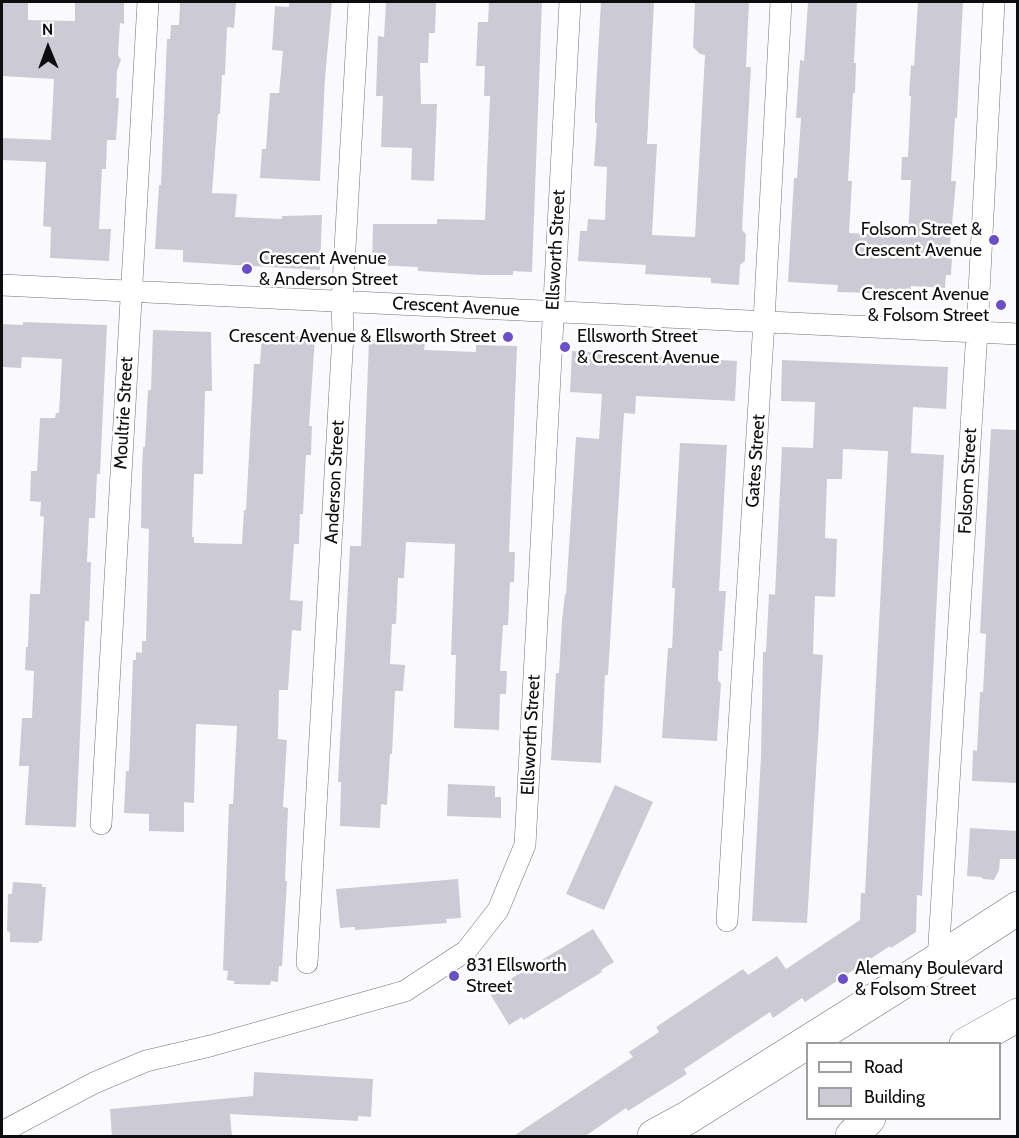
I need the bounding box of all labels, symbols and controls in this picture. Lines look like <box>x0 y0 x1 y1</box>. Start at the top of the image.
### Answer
north arrow <box>18 18 78 78</box>
text: N <box>42 20 53 39</box>
street label: Ellsworth Street <box>542 189 570 311</box>
place label: Folsom Street & Crescent Avenue <box>855 219 982 262</box>
marker: Folsom Street & Crescent Avenue <box>987 233 1001 247</box>
place label: Crescent Avenue & Anderson Street <box>259 248 398 290</box>
marker: Crescent Avenue & Anderson Street <box>240 262 254 276</box>
place label: Crescent Avenue & Folsom Street <box>862 284 989 326</box>
street label: Crescent Avenue <box>392 293 520 321</box>
marker: Crescent Avenue & Folsom Street <box>994 298 1008 312</box>
place label: Crescent Avenue & Ellsworth Street <box>229 326 496 348</box>
place label: Ellsworth Street & Crescent Avenue <box>577 326 720 368</box>
marker: Crescent Avenue & Ellsworth Street <box>501 330 515 344</box>
marker: Ellsworth Street & Crescent Avenue <box>558 340 572 354</box>
street label: Moultrie Street <box>110 356 138 470</box>
street label: Gates Street <box>742 414 770 508</box>
street label: Anderson Street <box>321 420 349 544</box>
street label: Folsom Street <box>954 427 982 535</box>
street label: Ellsworth Street <box>517 674 545 796</box>
place label: 831 Ellsworth Street <box>466 955 567 998</box>
place label: Alemany Boulevard & Folsom Street <box>855 958 1003 1000</box>
marker: 831 Ellsworth Street <box>447 969 461 983</box>
marker: Alemany Boulevard & Folsom Street <box>836 972 850 986</box>
legend <box>806 1042 1001 1120</box>
text: Road <box>864 1056 903 1078</box>
text: Building <box>864 1086 925 1108</box>

